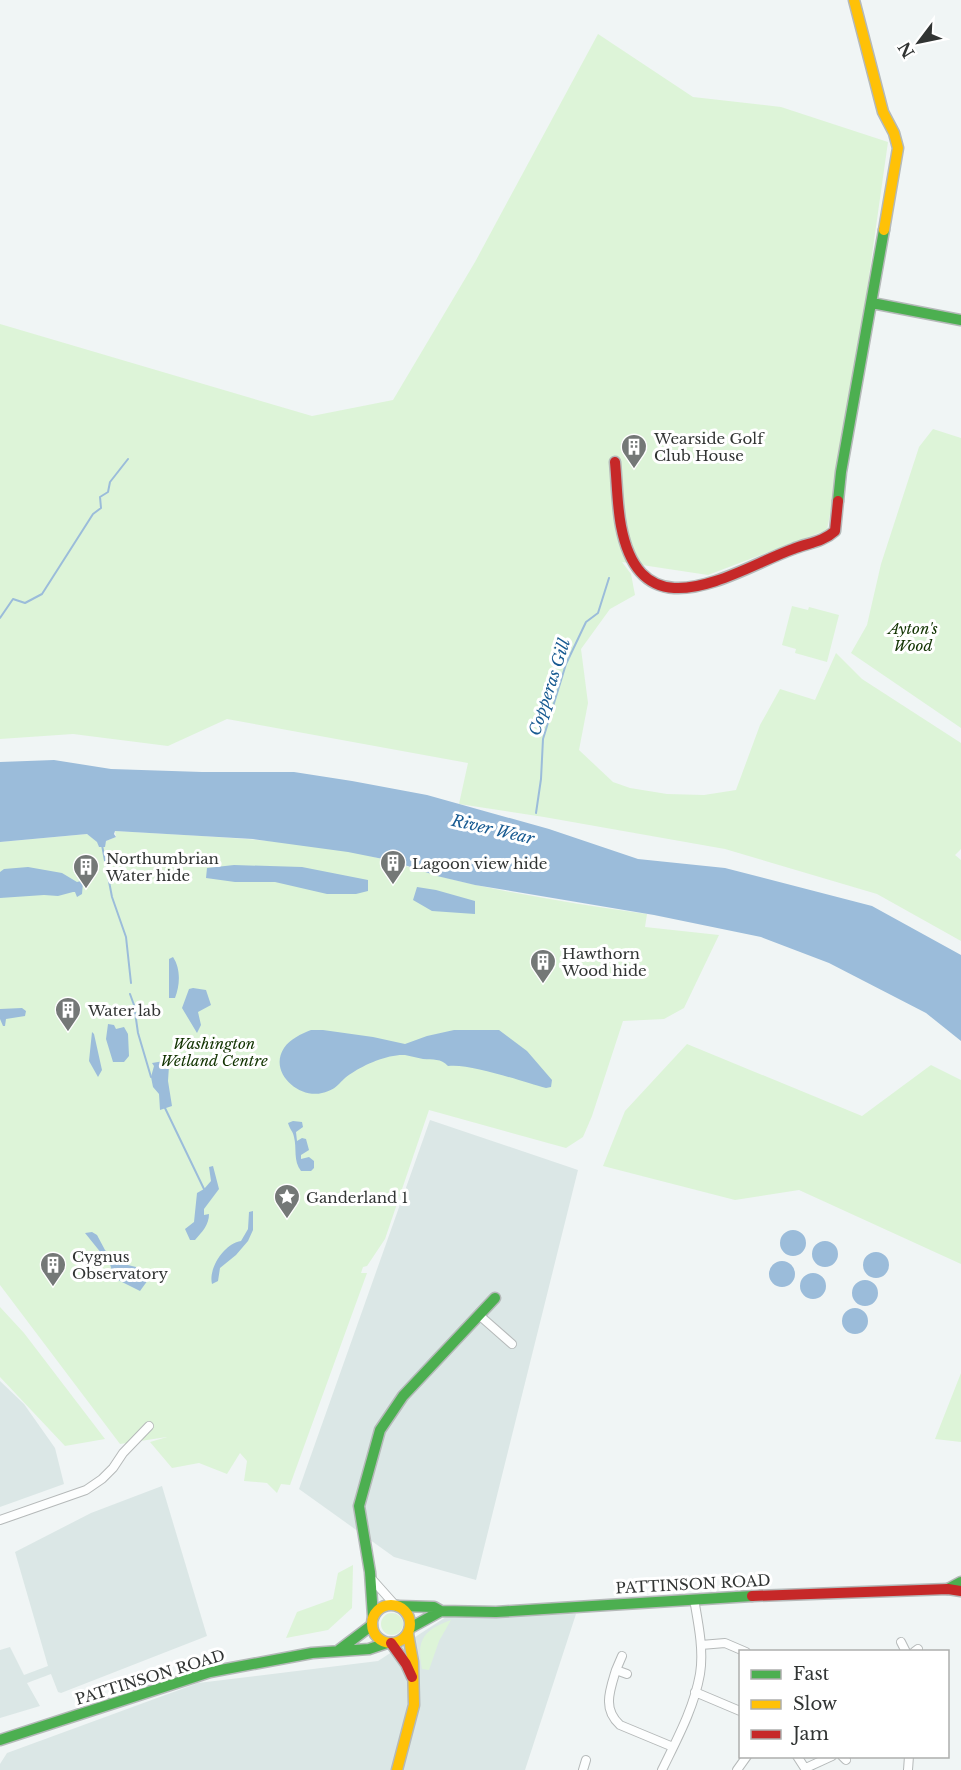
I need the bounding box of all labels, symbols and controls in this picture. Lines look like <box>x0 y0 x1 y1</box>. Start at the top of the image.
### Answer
north arrow <box>889 12 949 72</box>
text: N <box>894 38 919 62</box>
place label: Wearside Golf Club House <box>653 429 765 465</box>
building icon: Wearside Golf Club House <box>619 432 649 470</box>
park label: Ayton's Wood <box>886 619 938 655</box>
water label: Copperas Gill <box>524 635 574 738</box>
water label: River Wear <box>449 810 537 848</box>
building icon: Lagoon view hide <box>378 848 408 886</box>
place label: Northumbrian Water hide <box>105 849 219 885</box>
building icon: Northumbrian Water hide <box>71 852 101 890</box>
place label: Lagoon view hide <box>412 854 547 873</box>
place label: Hawthorn Wood hide <box>561 944 647 980</box>
building icon: Hawthorn Wood hide <box>528 947 558 985</box>
building icon: Water lab <box>53 995 83 1033</box>
place label: Water lab <box>87 1001 161 1020</box>
park label: Washington Wetland Centre <box>160 1034 268 1070</box>
place icon: Ganderland 1 <box>272 1182 302 1220</box>
place label: Ganderland 1 <box>306 1188 408 1207</box>
place label: Cygnus Observatory <box>72 1247 169 1283</box>
building icon: Cygnus Observatory <box>38 1250 68 1288</box>
street label: PATTINSON ROAD <box>615 1570 771 1598</box>
street label: PATTINSON ROAD <box>73 1645 227 1709</box>
legend <box>739 1650 949 1758</box>
text: Fast <box>793 1663 830 1685</box>
text: Slow <box>793 1693 838 1715</box>
text: Jam <box>791 1723 829 1745</box>

